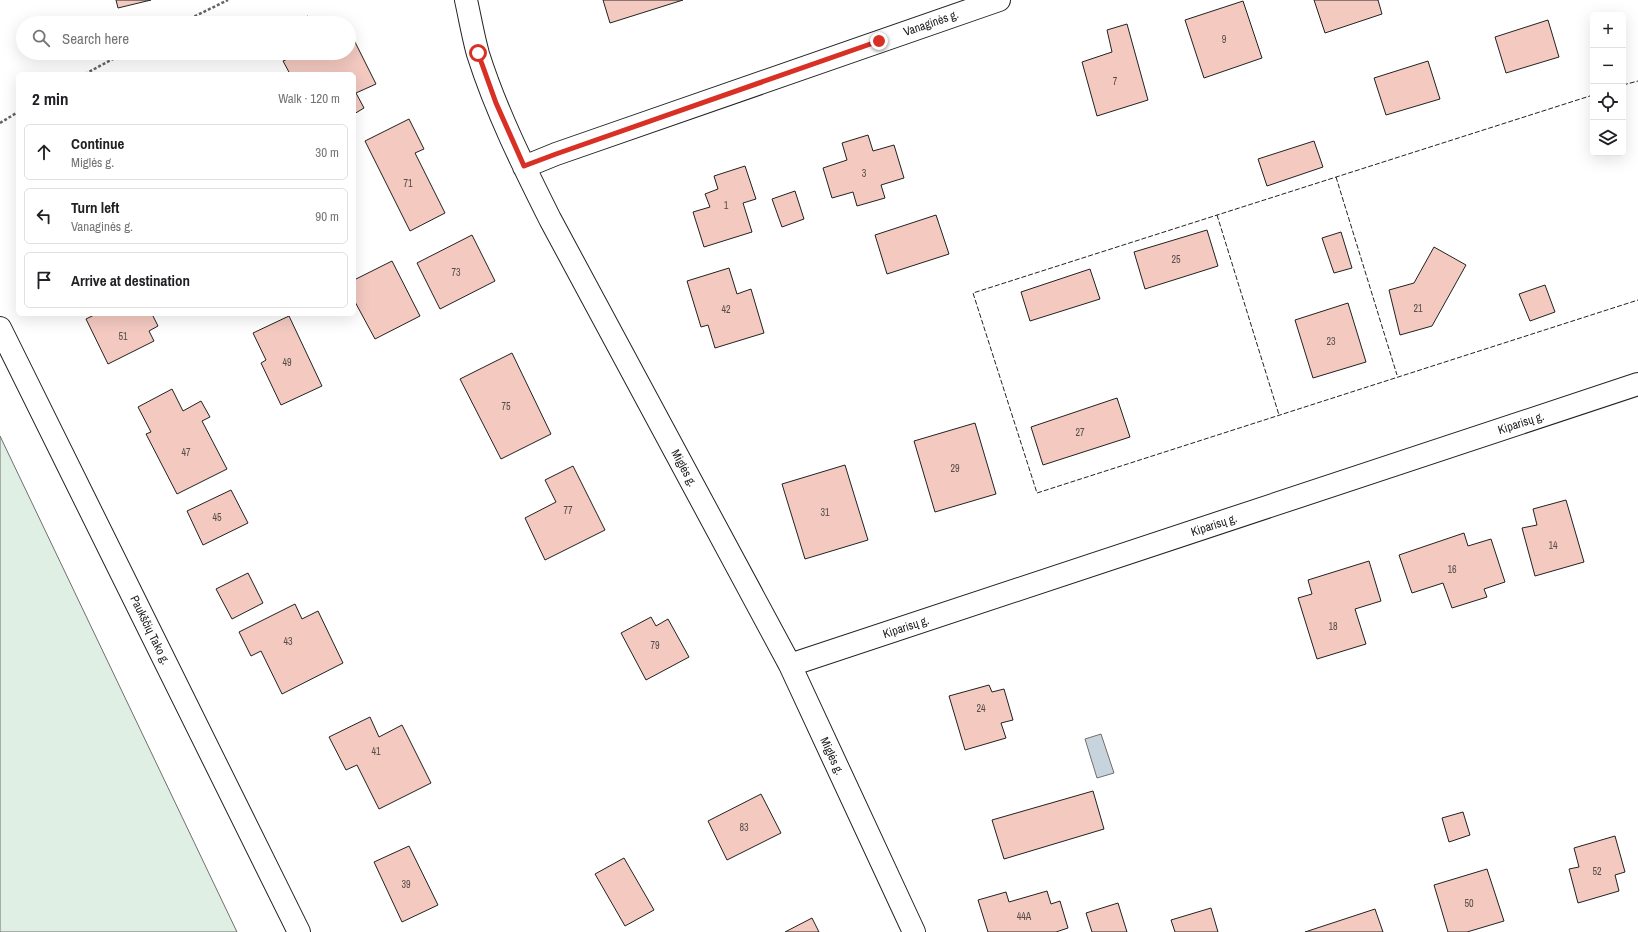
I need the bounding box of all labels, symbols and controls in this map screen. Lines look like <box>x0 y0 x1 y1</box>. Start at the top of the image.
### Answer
street label: Vanaginės g. <box>901 6 961 40</box>
map controls <box>1590 12 1626 156</box>
button: + <box>1590 12 1626 48</box>
search box <box>16 16 356 60</box>
icon: search <box>30 27 52 49</box>
text: Search here <box>62 28 129 49</box>
route end <box>870 32 888 50</box>
house number: 9 <box>1222 33 1227 46</box>
route start <box>469 44 487 62</box>
button: − <box>1590 48 1626 84</box>
house number: 7 <box>1113 75 1118 88</box>
button: locate <box>1590 84 1626 120</box>
text: 2 min <box>32 87 68 110</box>
text: Walk · 120 m <box>278 90 340 107</box>
button: layers <box>1590 120 1626 156</box>
text: Continue <box>71 133 124 154</box>
icon: ahead <box>33 141 55 163</box>
text: 30 m <box>315 144 339 161</box>
text: Miglės g. <box>71 154 114 171</box>
house number: 3 <box>862 167 867 180</box>
house number: 71 <box>403 177 413 190</box>
text: Turn left <box>71 197 119 218</box>
house number: 1 <box>724 199 729 212</box>
icon: left <box>33 205 55 227</box>
text: 90 m <box>315 208 339 225</box>
text: Vanaginės g. <box>71 218 133 235</box>
house number: 25 <box>1171 253 1181 266</box>
house number: 73 <box>451 266 461 279</box>
icon: arrive <box>33 269 55 291</box>
text: Arrive at destination <box>71 270 190 291</box>
house number: 21 <box>1413 302 1423 315</box>
house number: 42 <box>721 303 731 316</box>
house number: 51 <box>118 330 128 343</box>
house number: 23 <box>1326 335 1336 348</box>
house number: 49 <box>282 356 292 369</box>
house number: 75 <box>501 400 511 413</box>
street label: Kiparisų g. <box>1496 408 1546 438</box>
house number: 27 <box>1075 426 1085 439</box>
house number: 47 <box>181 446 191 459</box>
street label: Miglės g. <box>668 447 700 489</box>
house number: 29 <box>950 462 960 475</box>
house number: 77 <box>563 504 573 517</box>
house number: 31 <box>820 506 830 519</box>
street label: Kiparisų g. <box>1189 510 1239 540</box>
house number: 45 <box>212 511 222 524</box>
house number: 14 <box>1548 539 1558 552</box>
house number: 16 <box>1447 563 1457 576</box>
street label: Paukščių Tako g. <box>126 593 174 667</box>
street label: Kiparisų g. <box>881 612 931 642</box>
house number: 18 <box>1328 620 1338 633</box>
house number: 43 <box>283 635 293 648</box>
house number: 79 <box>650 639 660 652</box>
house number: 24 <box>976 702 986 715</box>
street label: Miglės g. <box>816 735 848 777</box>
house number: 41 <box>371 745 381 758</box>
house number: 83 <box>739 821 749 834</box>
house number: 52 <box>1592 865 1602 878</box>
house number: 39 <box>401 878 411 891</box>
house number: 50 <box>1464 897 1474 910</box>
house number: 44A <box>1017 910 1032 923</box>

